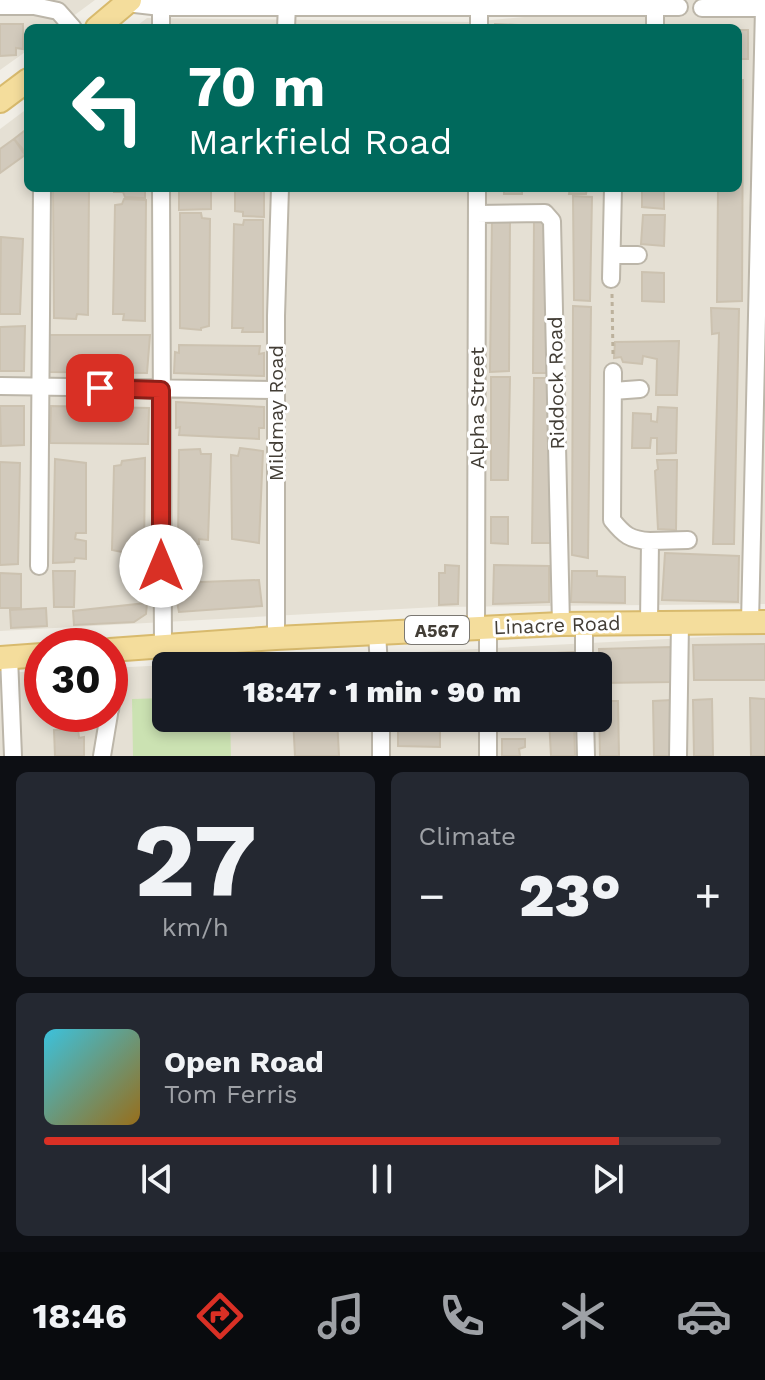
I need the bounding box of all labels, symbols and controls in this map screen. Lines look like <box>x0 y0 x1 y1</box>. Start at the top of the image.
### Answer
text: 70 m <box>188 54 325 120</box>
icon: left <box>56 56 160 160</box>
text: Markfield Road <box>188 121 452 163</box>
street label: Riddock Road <box>543 316 569 450</box>
street label: Mildmay Road <box>264 345 288 481</box>
street label: Alpha Street <box>465 346 489 469</box>
pin <box>66 354 134 422</box>
icon: arrive <box>78 366 122 410</box>
position arrow <box>119 524 203 608</box>
street label: Linacre Road <box>493 611 621 639</box>
road number: A567 <box>405 616 469 644</box>
speed limit sign: 30 <box>24 628 128 732</box>
text: 18:47 · 1 min · 90 m <box>243 674 521 709</box>
text: 27 <box>134 799 257 921</box>
text: Climate <box>419 821 516 851</box>
text: 23° <box>519 860 621 931</box>
text: − <box>419 870 445 922</box>
text: + <box>694 870 721 922</box>
text: km/h <box>162 912 229 942</box>
text: Open Road <box>164 1044 324 1079</box>
text: Tom Ferris <box>164 1079 297 1109</box>
icon: previous <box>135 1157 179 1201</box>
icon: pause <box>360 1157 404 1201</box>
icon: next <box>586 1157 630 1201</box>
icon: directions <box>192 1288 248 1344</box>
icon: music <box>313 1288 369 1344</box>
icon: phone <box>434 1288 490 1344</box>
icon: climate <box>555 1288 611 1344</box>
icon: car <box>676 1288 732 1344</box>
text: 18:46 <box>33 1295 127 1337</box>

